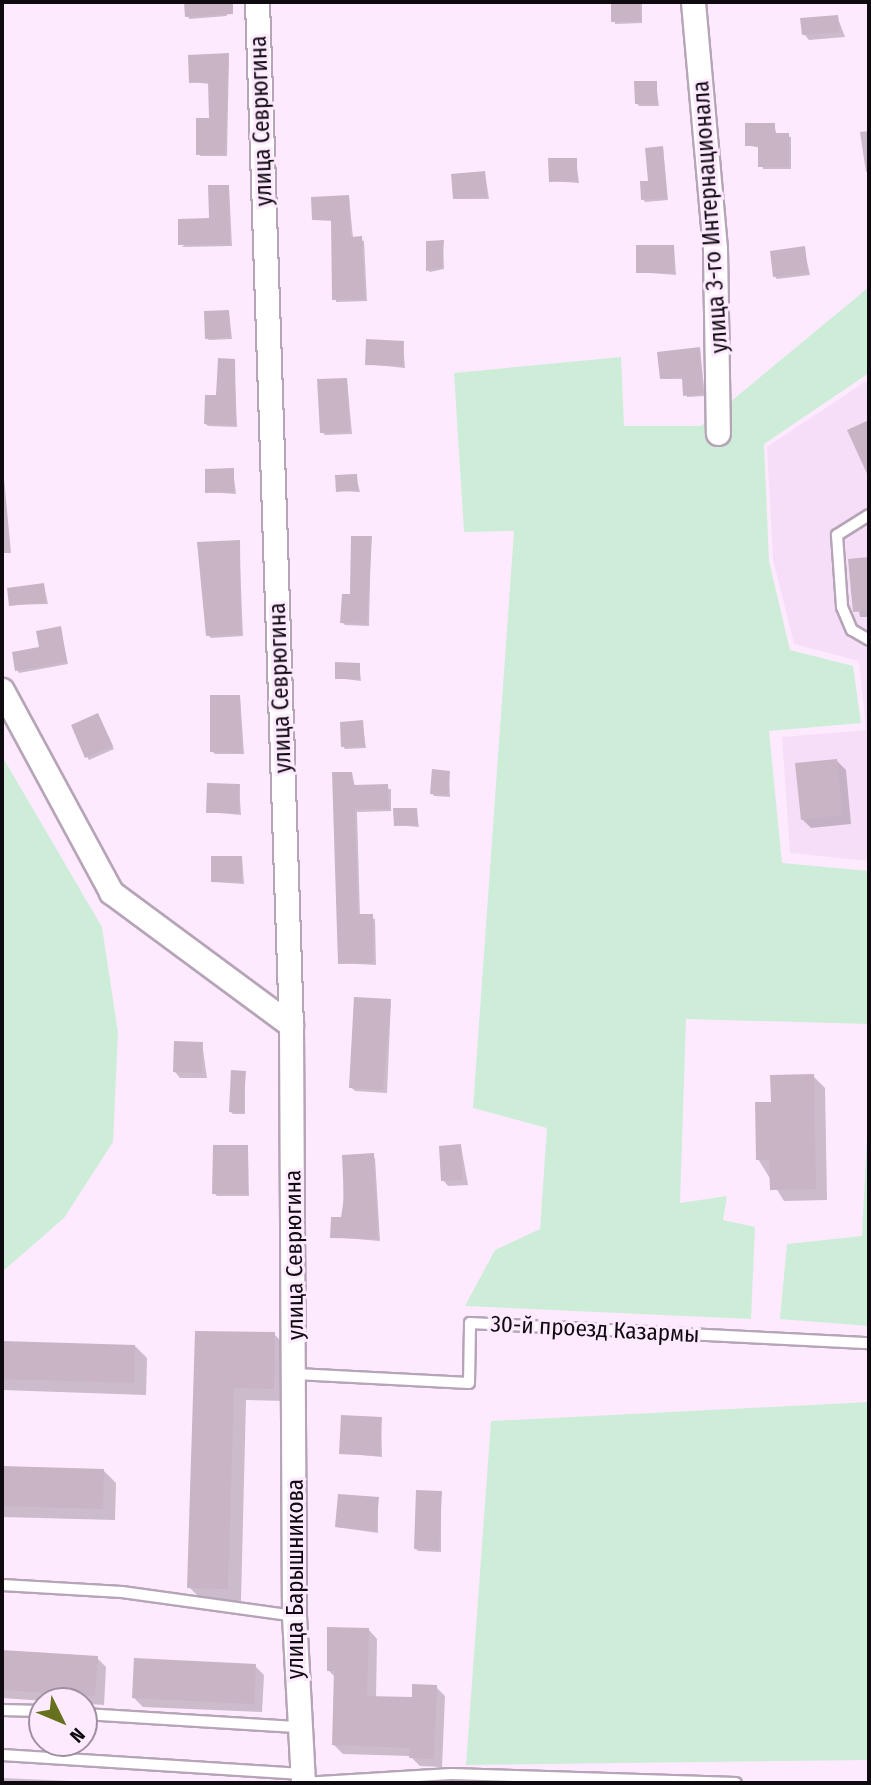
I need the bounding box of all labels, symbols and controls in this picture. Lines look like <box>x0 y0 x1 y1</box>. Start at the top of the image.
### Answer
street label: улица Севрюгина <box>244 35 278 207</box>
street label: улица 3-го Интернационала <box>687 80 733 354</box>
street label: улица Севрюгина <box>263 602 297 774</box>
street label: улица Севрюгина <box>279 1170 309 1340</box>
street label: 30-й проезд Казармы <box>490 1310 700 1348</box>
street label: улица Барышникова <box>281 1479 309 1679</box>
north arrow <box>28 1687 98 1757</box>
text: N <box>65 1723 90 1747</box>

